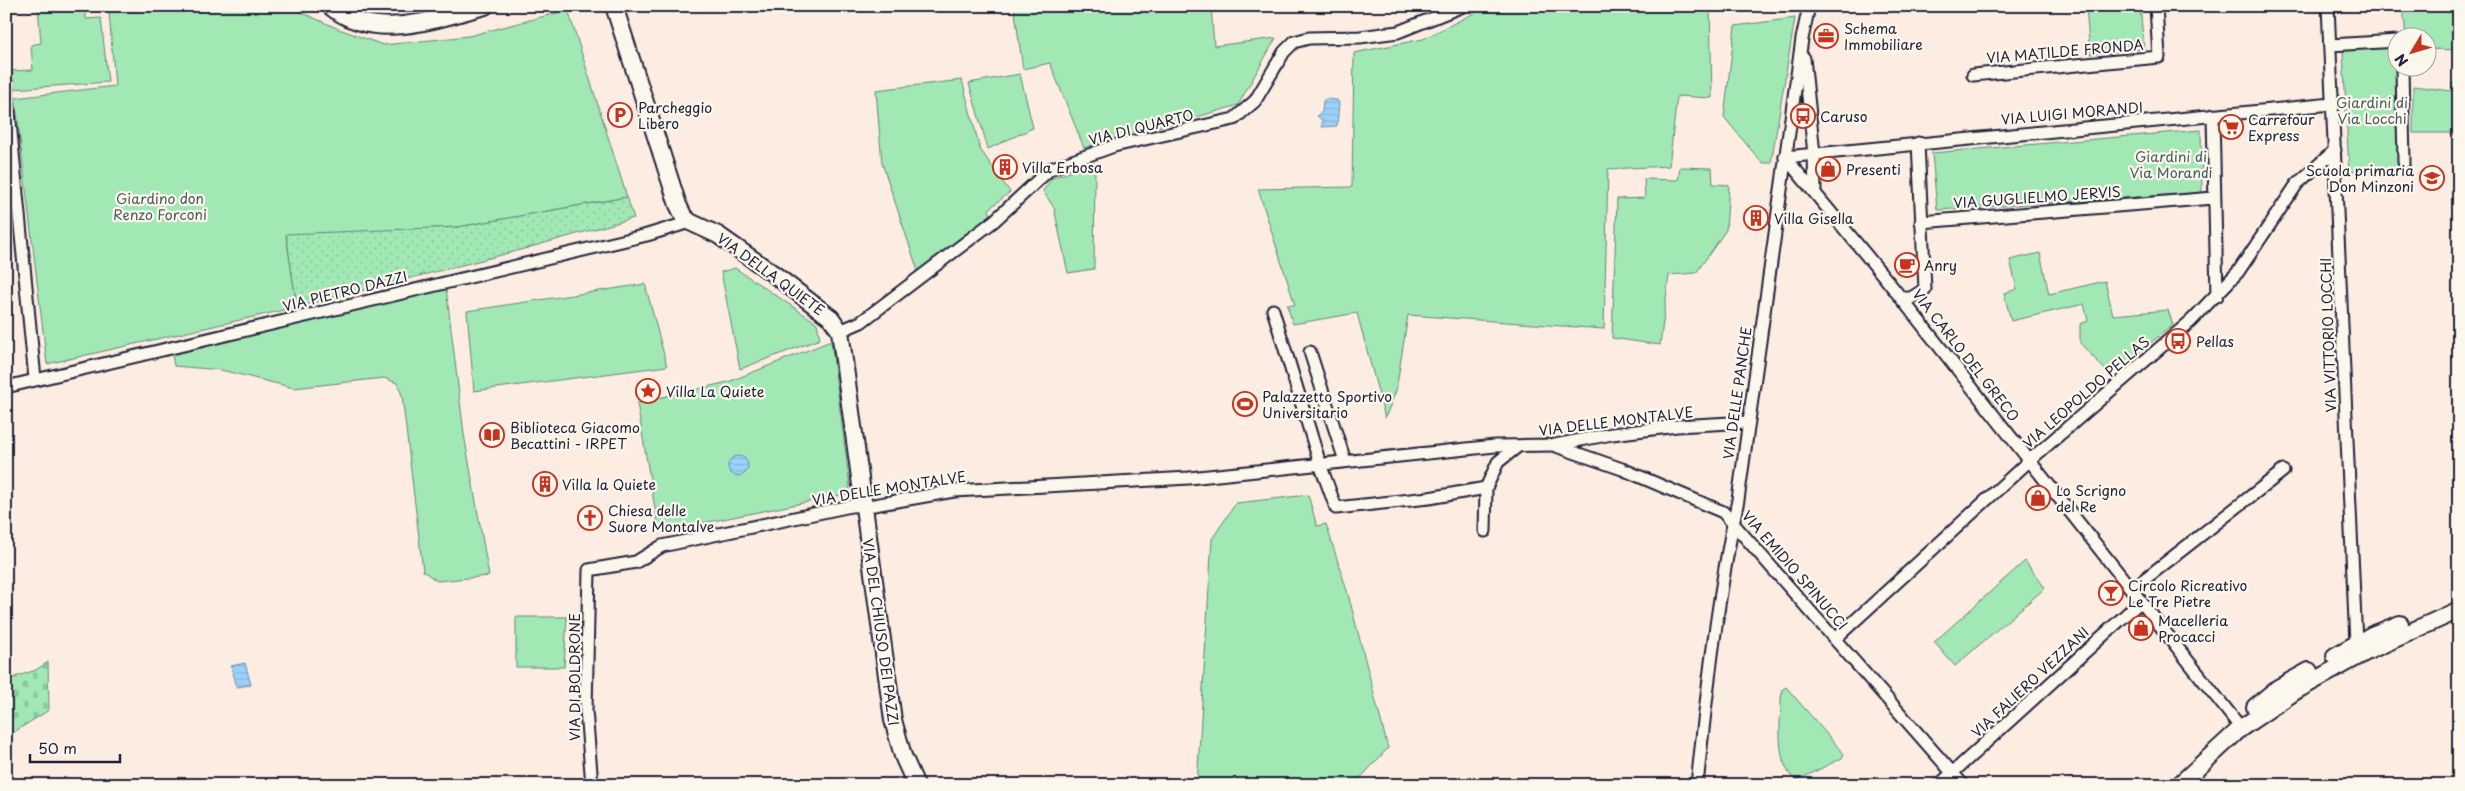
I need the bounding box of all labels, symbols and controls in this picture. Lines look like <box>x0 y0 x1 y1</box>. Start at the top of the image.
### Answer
place label: Schema Immobiliare <box>1844 18 1923 55</box>
office icon: Schema Immobiliare <box>1813 23 1839 49</box>
north arrow <box>2388 28 2438 78</box>
street label: VIA MATILDE FRONDA <box>1986 34 2144 68</box>
text: N <box>2390 49 2413 71</box>
park label: Giardini di Via Locchi <box>2336 92 2408 129</box>
street label: VIA LUIGI MORANDI <box>2000 96 2144 130</box>
place label: Parcheggio Libero <box>638 97 712 134</box>
parking icon: Parcheggio Libero <box>607 102 633 128</box>
bus stop icon: Caruso <box>1790 103 1816 129</box>
street label: VIA DI QUARTO <box>1086 104 1196 150</box>
place label: Caruso <box>1820 106 1868 127</box>
place label: Carrefour Express <box>2248 109 2315 146</box>
supermarket icon: Carrefour Express <box>2218 114 2244 140</box>
park label: Giardini di Via Morandi <box>2130 146 2213 183</box>
building icon: Villa Erbosa <box>992 154 1018 180</box>
shop icon: Presenti <box>1815 156 1841 182</box>
place label: Villa Erbosa <box>1022 157 1103 178</box>
place label: Presenti <box>1846 159 1901 180</box>
place label: Scuola primaria Don Minzoni <box>2306 160 2414 197</box>
school or university icon: Scuola primaria Don Minzoni <box>2419 165 2445 191</box>
street label: VIA GUGLIELMO JERVIS <box>1953 181 2121 213</box>
park label: Giardino don Renzo Forconi <box>113 188 207 225</box>
building icon: Villa Gisella <box>1743 205 1769 231</box>
place label: Villa Gisella <box>1774 208 1854 229</box>
street label: VIA DELLA QUIETE <box>713 228 829 320</box>
cafe icon: Anry <box>1894 252 1920 278</box>
place label: Anry <box>1924 255 1957 276</box>
street label: VIA VITTORIO LOCCHI <box>2315 257 2341 413</box>
street label: VIA PIETRO DAZZI <box>280 265 410 317</box>
street label: VIA CARLO DEL GRECO <box>1908 284 2024 426</box>
street label: VIA DELLE PANCHE <box>1717 325 1757 461</box>
bus stop icon: Pellas <box>2165 328 2191 354</box>
street label: VIA LEOPOLDO PELLAS <box>2018 331 2154 453</box>
place label: Pellas <box>2196 331 2234 352</box>
place icon: Villa La Quiete <box>635 378 661 404</box>
place label: Villa La Quiete <box>666 381 765 402</box>
place label: Palazzetto Sportivo Universitario <box>1262 386 1392 423</box>
sports icon: Palazzetto Sportivo Universitario <box>1232 391 1258 417</box>
street label: VIA DELLE MONTALVE <box>1538 401 1694 441</box>
place label: Biblioteca Giacomo Becattini - IRPET <box>510 417 640 454</box>
library icon: Biblioteca Giacomo Becattini - IRPET <box>479 422 505 448</box>
street label: VIA DELLE MONTALVE <box>811 465 967 511</box>
building icon: Villa la Quiete <box>532 471 558 497</box>
place label: Villa la Quiete <box>562 474 656 495</box>
place label: Lo Scrigno del Re <box>2056 480 2126 517</box>
shop icon: Lo Scrigno del Re <box>2025 485 2051 511</box>
place label: Chiesa delle Suore Montalve <box>608 500 715 537</box>
church icon: Chiesa delle Suore Montalve <box>577 505 603 531</box>
street label: VIA EMIDIO SPINUCCI <box>1737 506 1853 634</box>
street label: VIA DEL CHIUSO DEI PAZZI <box>857 537 905 727</box>
place label: Circolo Ricreativo Le Tre Pietre <box>2128 575 2248 612</box>
bar icon: Circolo Ricreativo Le Tre Pietre <box>2098 580 2124 606</box>
place label: Macelleria Procacci <box>2158 610 2228 647</box>
street label: VIA DI BOLDRONE <box>564 613 585 741</box>
shop icon: Macelleria Procacci <box>2128 615 2154 641</box>
street label: VIA FALIERO VEZZANI <box>1966 622 2094 742</box>
scale bar <box>30 731 120 763</box>
text: 50 m <box>38 736 77 759</box>

